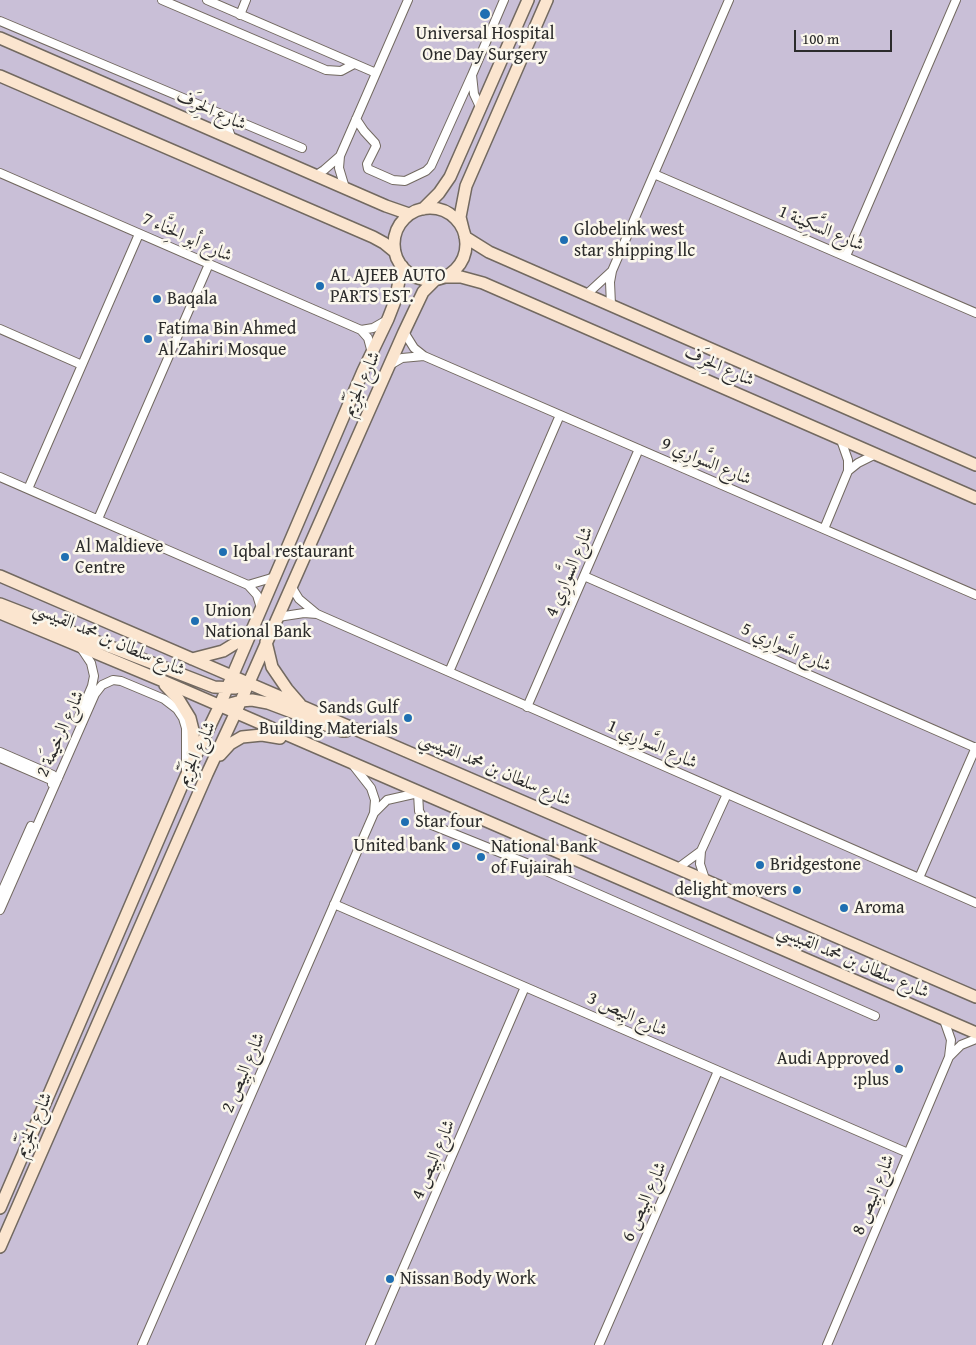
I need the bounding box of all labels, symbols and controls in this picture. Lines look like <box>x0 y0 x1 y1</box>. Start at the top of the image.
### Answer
marker: Universal Hospital One Day Surgery <box>478 7 492 21</box>
scale bar <box>796 20 894 52</box>
place label: Universal Hospital One Day Surgery <box>415 23 555 66</box>
text: 100 m <box>802 28 839 49</box>
street label: شارع الحِرَف <box>173 86 249 136</box>
street label: شارع السَّكِينة 1 <box>775 201 867 257</box>
street label: شارع أبو الحِنَّاء 7 <box>139 209 235 267</box>
place label: Globelink west star shipping llc <box>574 219 695 262</box>
marker: Globelink west star shipping llc <box>558 234 570 246</box>
place label: AL AJEEB AUTO PARTS EST. <box>330 265 446 308</box>
marker: AL AJEEB AUTO PARTS EST. <box>314 280 326 292</box>
place label: Baqala <box>167 288 217 310</box>
marker: Baqala <box>151 293 163 305</box>
place label: Fatima Bin Ahmed Al Zahiri Mosque <box>158 318 296 360</box>
marker: Fatima Bin Ahmed Al Zahiri Mosque <box>142 333 154 345</box>
street label: شارع الحِرَف <box>681 342 757 392</box>
street label: شارع الجَزِّيم <box>338 348 386 420</box>
street label: شارع السَّوارِي 9 <box>658 433 754 491</box>
street label: شارع السَّوارِي 4 <box>541 524 599 620</box>
place label: Al Maldieve Centre <box>75 536 163 578</box>
place label: Iqbal restaurant <box>233 541 354 563</box>
marker: Iqbal restaurant <box>217 546 229 558</box>
marker: Al Maldieve Centre <box>59 551 71 563</box>
street label: شارع سلطان بن محمد القبيسي <box>30 598 188 682</box>
place label: Union National Bank <box>205 600 311 642</box>
marker: Union National Bank <box>189 615 201 627</box>
street label: شارع السَّوارِي 5 <box>738 619 834 677</box>
street label: شارع الرخيمَة 2 <box>32 687 90 781</box>
place label: Sands Gulf Building Materials <box>259 697 398 740</box>
marker: Sands Gulf Building Materials <box>402 712 414 724</box>
street label: شارع السَّوارِي 1 <box>604 716 700 774</box>
street label: شارع الجَزِّيم <box>173 718 221 790</box>
street label: شارع سلطان بن محمد القبيسي <box>416 728 574 812</box>
place label: Star four <box>415 811 482 833</box>
marker: Star four <box>399 816 411 828</box>
place label: United bank <box>354 835 446 857</box>
place label: National Bank of Fujairah <box>491 836 597 879</box>
marker: United bank <box>450 840 462 852</box>
marker: National Bank of Fujairah <box>475 851 487 863</box>
place label: Bridgestone <box>770 854 861 876</box>
marker: Bridgestone <box>754 859 766 871</box>
place label: delight movers <box>674 879 787 901</box>
marker: delight movers <box>791 884 803 896</box>
place label: Aroma <box>854 897 904 919</box>
marker: Aroma <box>838 902 850 914</box>
street label: شارع سلطان بن محمد القبيسي <box>774 920 932 1004</box>
street label: شارع البِيص 3 <box>584 988 670 1042</box>
street label: شارع البِيص 2 <box>217 1030 271 1116</box>
place label: Audi Approved :plus <box>777 1048 889 1090</box>
marker: Audi Approved :plus <box>893 1063 905 1075</box>
street label: شارع الجَزِّيم <box>10 1089 58 1161</box>
street label: شارع البِيص 4 <box>407 1117 461 1203</box>
street label: شارع البِيص 8 <box>848 1152 900 1238</box>
street label: شارع البِيص 6 <box>618 1159 672 1245</box>
place label: Nissan Body Work <box>400 1268 536 1290</box>
marker: Nissan Body Work <box>384 1273 396 1285</box>

